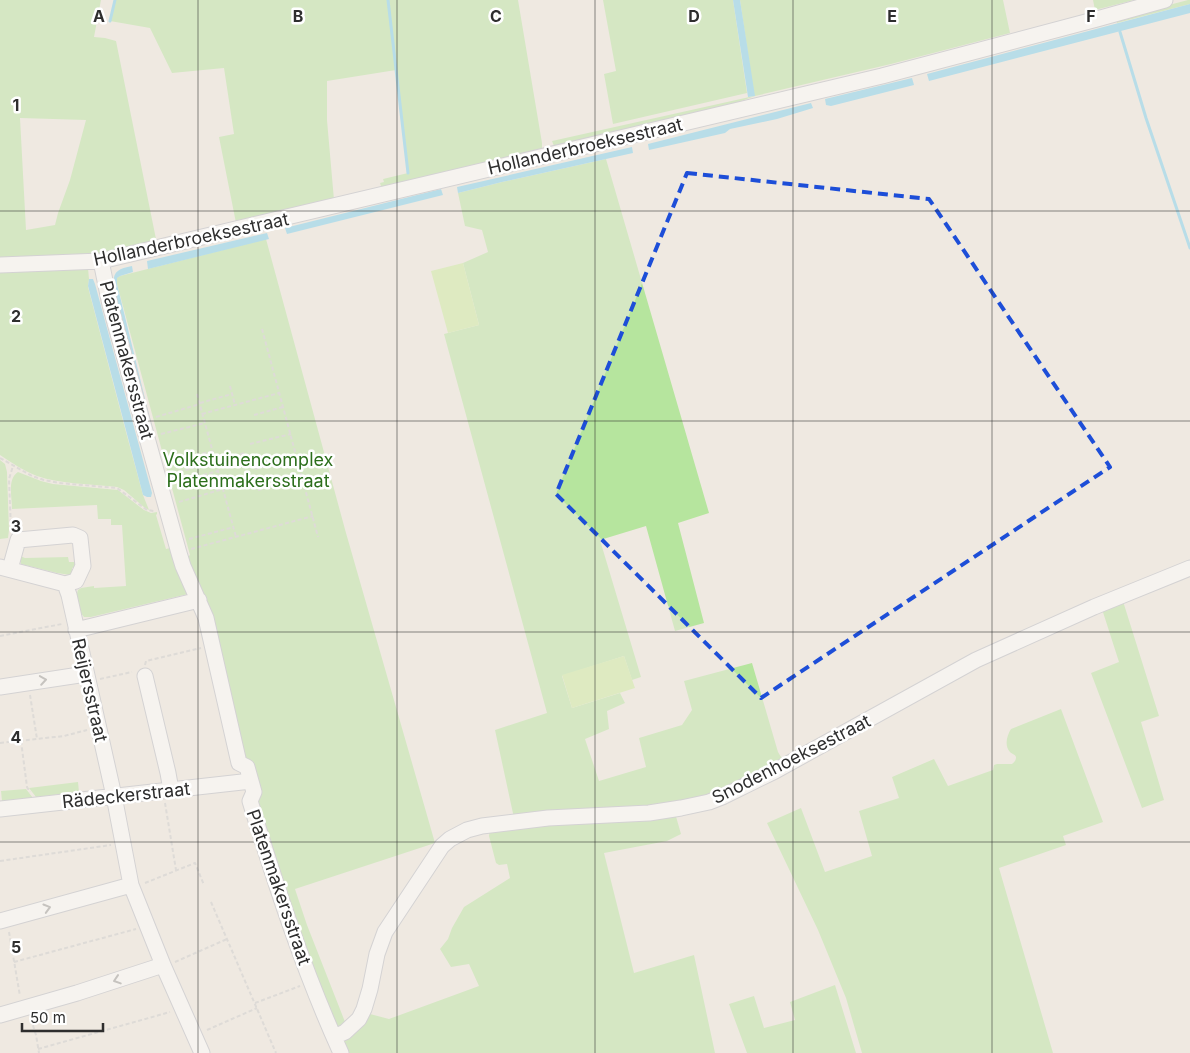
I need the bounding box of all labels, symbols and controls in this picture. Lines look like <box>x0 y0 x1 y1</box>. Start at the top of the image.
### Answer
text: A <box>93 6 105 26</box>
text: B <box>293 6 303 26</box>
text: C <box>490 6 502 26</box>
text: D <box>688 6 700 26</box>
text: E <box>887 6 897 26</box>
text: F <box>1086 6 1096 26</box>
text: 1 <box>13 95 19 115</box>
street label: Hollanderbroeksestraat <box>486 113 684 179</box>
street label: Hollanderbroeksestraat <box>91 208 291 270</box>
street label: Platenmakersstraat <box>96 278 158 442</box>
text: 2 <box>11 306 21 326</box>
park label: Volkstuinencomplex Platenmakersstraat <box>163 449 334 491</box>
text: 3 <box>11 516 21 536</box>
street label: Reijersstraat <box>68 636 112 744</box>
one-way arrow <box>39 676 48 686</box>
street label: Snodenhoeksestraat <box>708 710 874 808</box>
text: 4 <box>11 727 22 747</box>
street label: Rädeckerstraat <box>61 778 191 812</box>
street label: Platenmakersstraat <box>243 806 316 968</box>
one-way arrow <box>42 904 51 914</box>
text: 5 <box>11 937 21 957</box>
one-way arrow <box>113 974 121 984</box>
scale bar <box>22 1000 104 1032</box>
text: 50 m <box>30 1008 66 1027</box>

